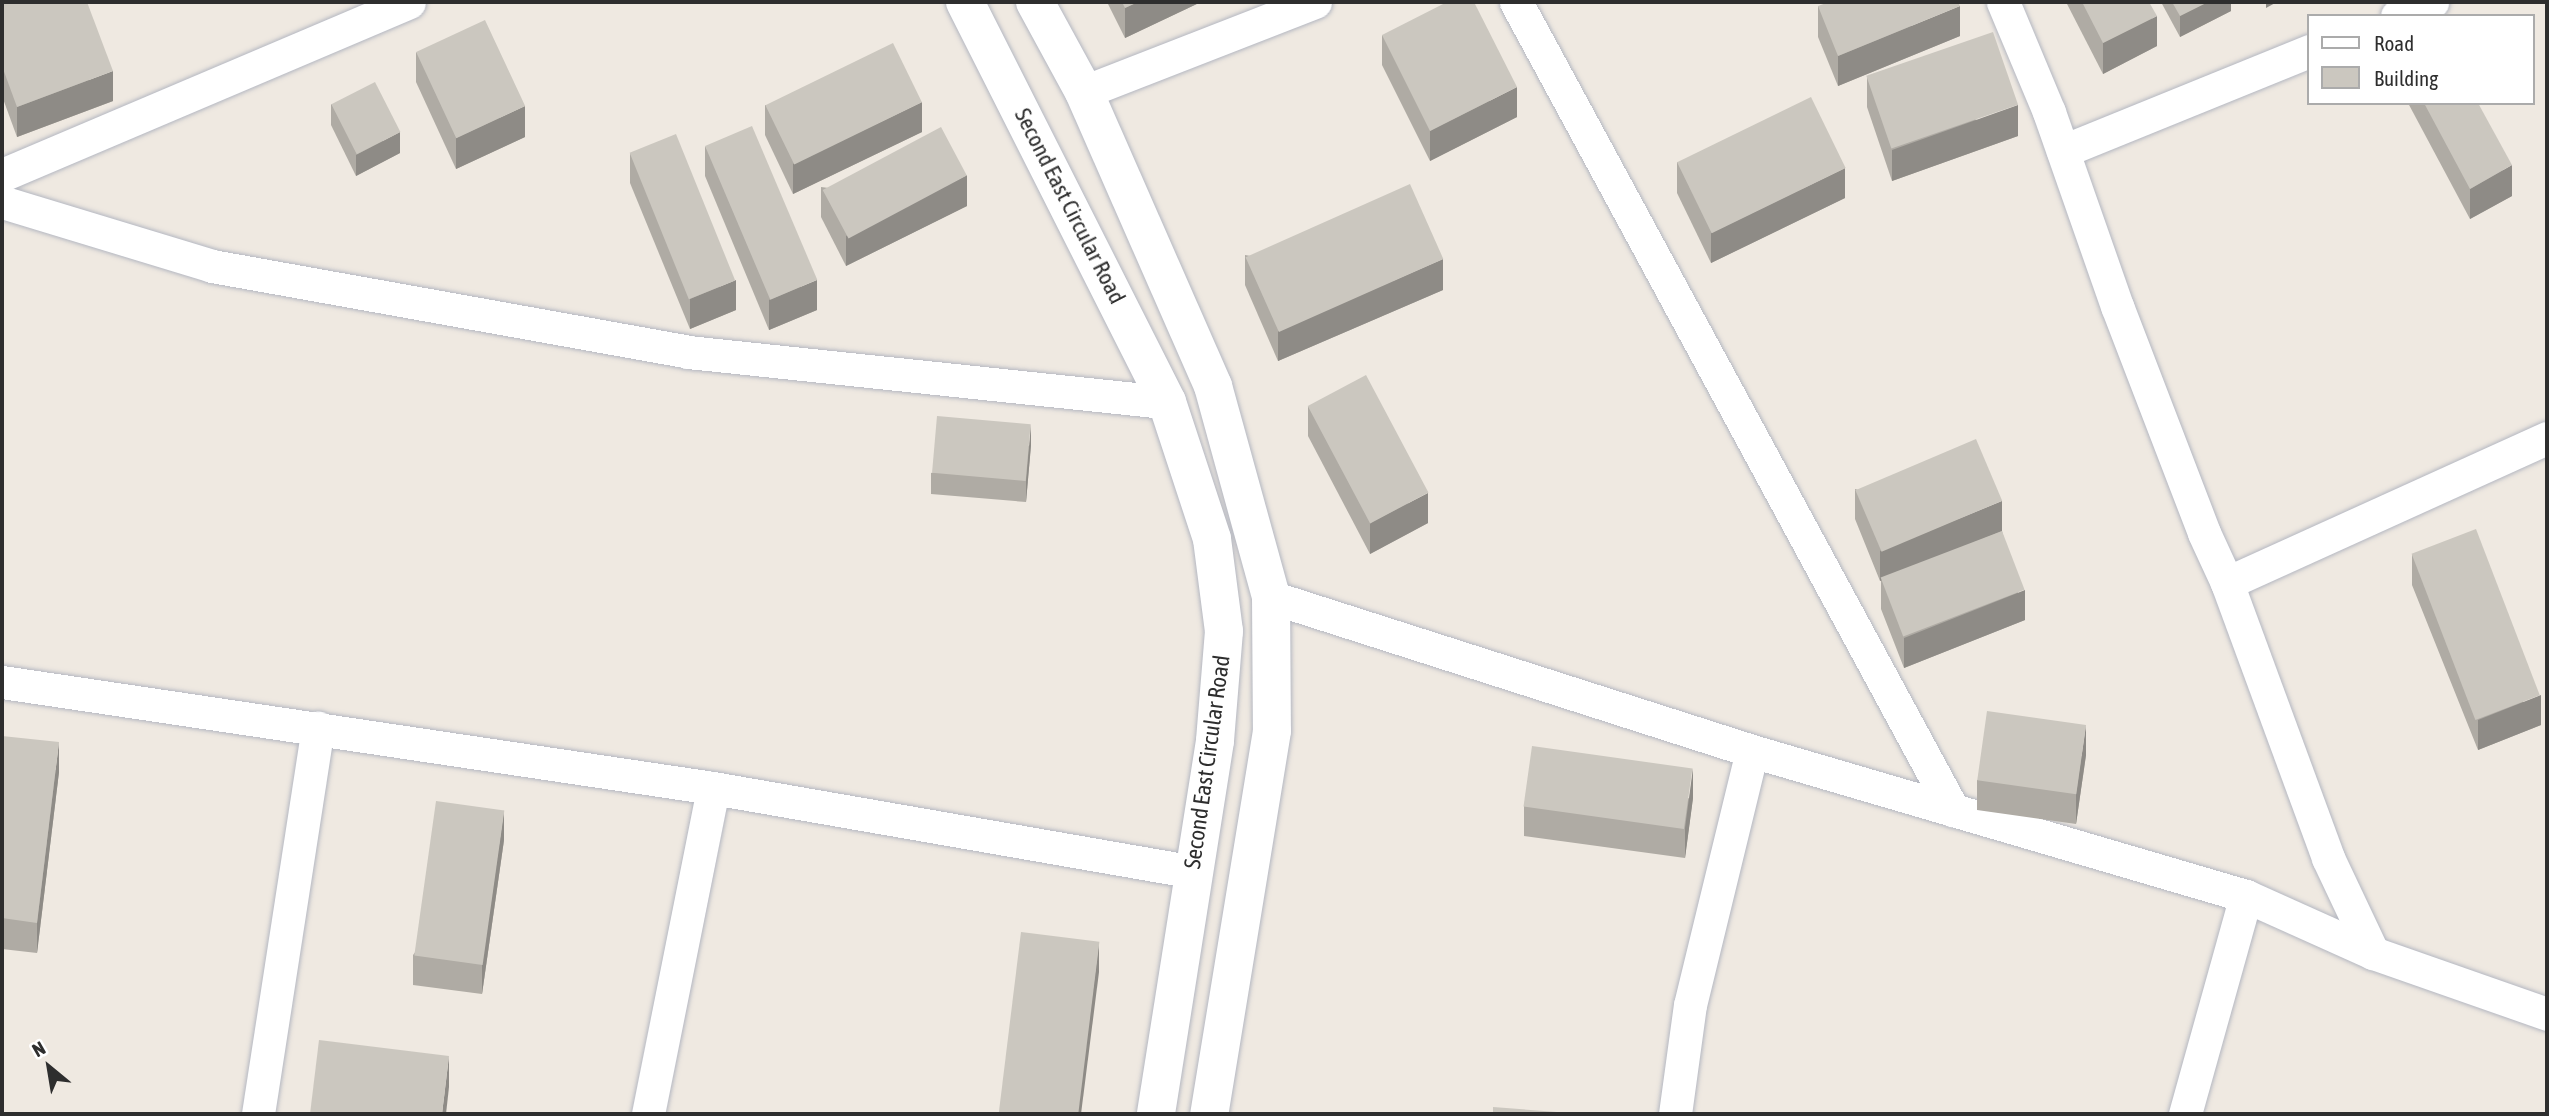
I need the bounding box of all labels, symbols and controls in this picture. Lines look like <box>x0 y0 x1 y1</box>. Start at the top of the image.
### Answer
legend <box>2308 14 2535 105</box>
text: Road <box>2374 31 2414 55</box>
text: Building <box>2374 66 2438 90</box>
street label: Second East Circular Road <box>1009 104 1131 308</box>
street label: Second East Circular Road <box>1178 653 1236 871</box>
north arrow <box>14 1032 84 1102</box>
text: N <box>28 1036 49 1061</box>

